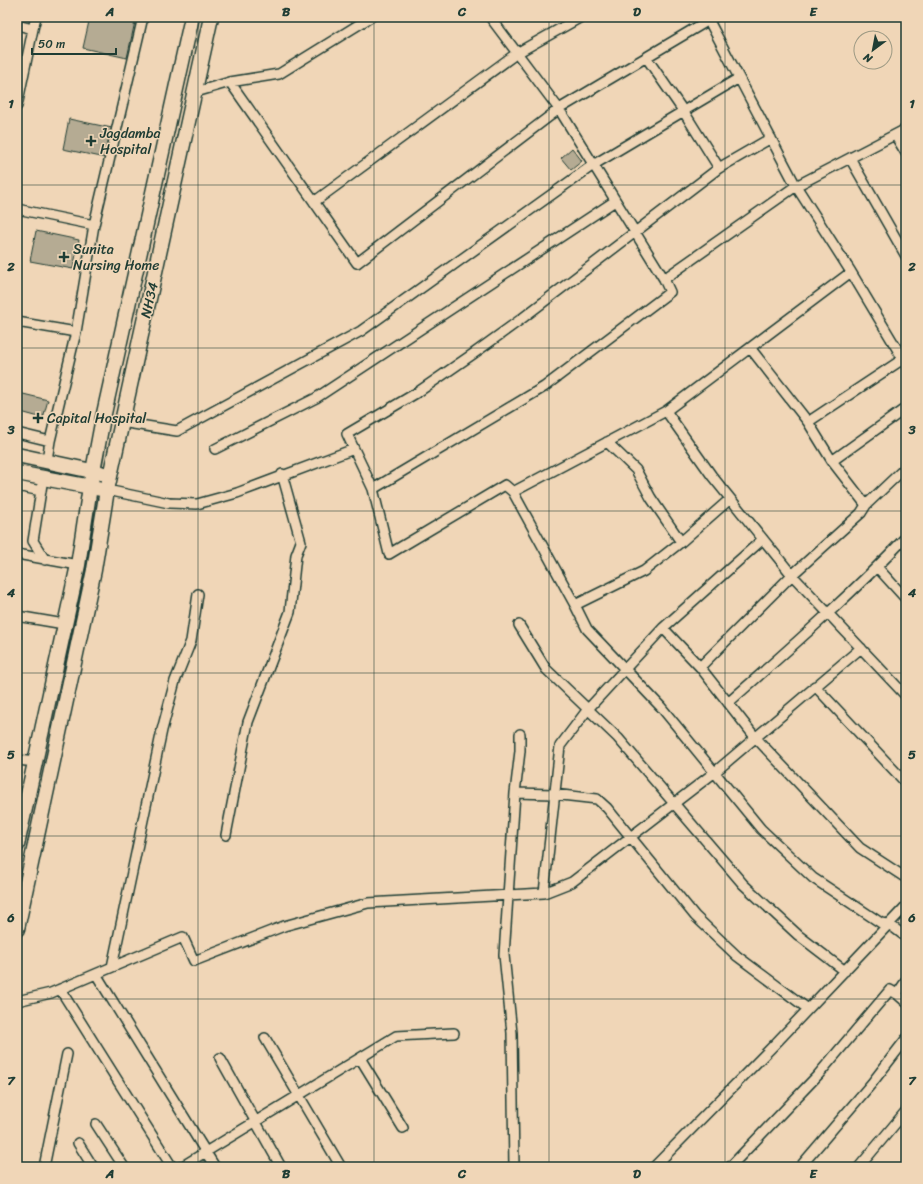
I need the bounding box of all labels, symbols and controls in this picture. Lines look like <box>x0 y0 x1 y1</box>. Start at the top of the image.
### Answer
text: A <box>105 0 114 23</box>
text: B <box>282 0 291 23</box>
text: C <box>457 0 467 23</box>
text: D <box>633 0 641 23</box>
text: E <box>809 0 818 23</box>
scale bar <box>32 30 116 56</box>
north arrow <box>853 30 893 70</box>
text: 50 m <box>38 33 65 55</box>
text: N <box>859 48 877 69</box>
text: 1 <box>8 92 14 115</box>
text: 1 <box>909 92 915 115</box>
place label: Jagdamba Hospital <box>99 121 161 162</box>
marker: Jagdamba Hospital <box>85 135 97 147</box>
place label: Sunita Nursing Home <box>73 237 159 278</box>
marker: Sunita Nursing Home <box>58 251 70 263</box>
text: 2 <box>6 255 15 278</box>
text: 2 <box>907 255 916 278</box>
street label: NH34 <box>133 280 166 320</box>
place label: Capital Hospital <box>47 406 147 431</box>
marker: Capital Hospital <box>32 412 44 424</box>
text: 3 <box>6 418 15 441</box>
text: 3 <box>907 418 916 441</box>
text: 4 <box>6 581 16 604</box>
text: 4 <box>907 581 917 604</box>
text: 5 <box>7 743 15 766</box>
text: 5 <box>908 743 916 766</box>
text: 6 <box>6 906 15 929</box>
text: 6 <box>907 906 916 929</box>
text: 7 <box>7 1069 16 1092</box>
text: 7 <box>908 1069 917 1092</box>
text: A <box>105 1162 114 1184</box>
text: B <box>282 1162 291 1184</box>
text: C <box>457 1162 467 1184</box>
text: D <box>633 1162 641 1184</box>
text: E <box>809 1162 818 1184</box>

